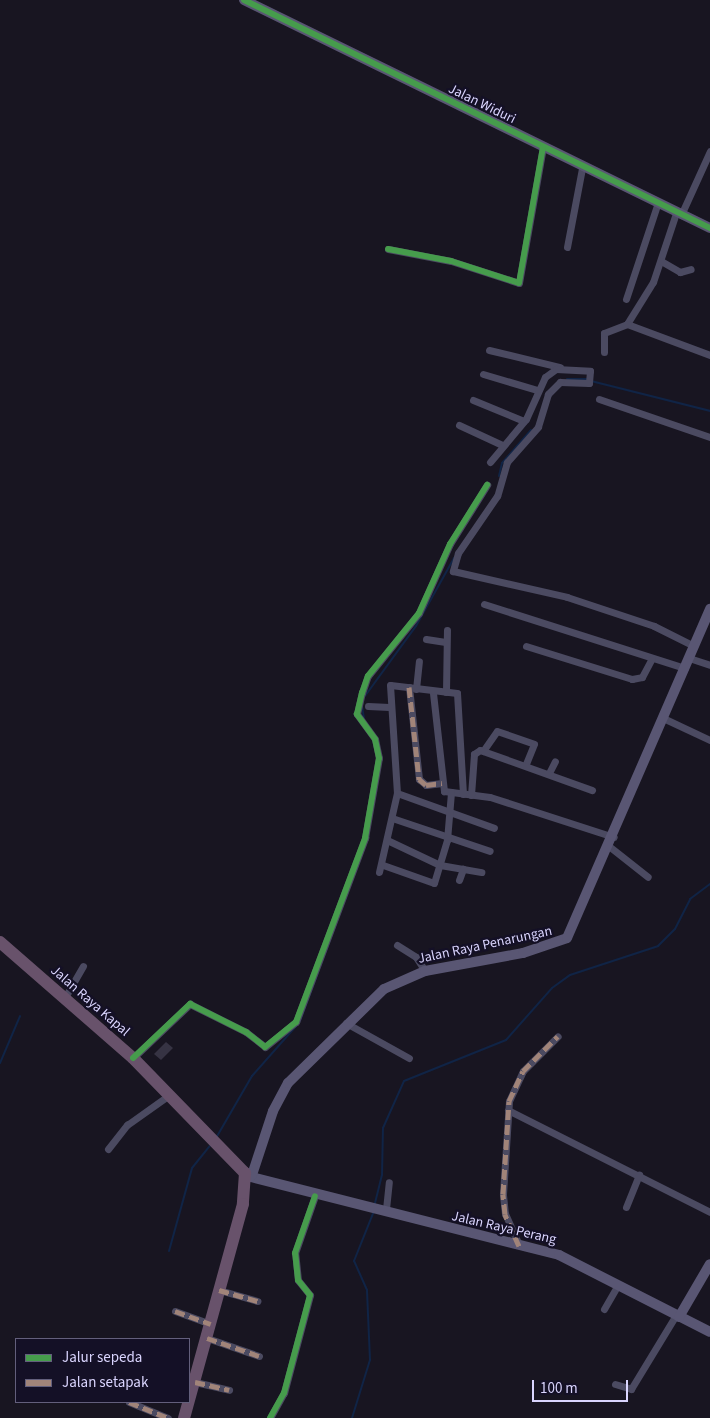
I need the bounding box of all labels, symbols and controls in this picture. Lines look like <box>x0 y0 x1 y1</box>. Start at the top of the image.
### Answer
street label: Jalan Widuri <box>446 80 518 128</box>
street label: Jalan Raya Penarungan <box>416 923 554 967</box>
street label: Jalan Raya Kapal <box>47 962 133 1040</box>
street label: Jalan Raya Perang <box>450 1208 558 1248</box>
legend <box>15 1338 190 1403</box>
text: Jalur sepeda <box>62 1347 142 1368</box>
scale bar <box>535 1370 631 1402</box>
text: Jalan setapak <box>62 1372 148 1393</box>
text: 100 m <box>540 1378 578 1399</box>

